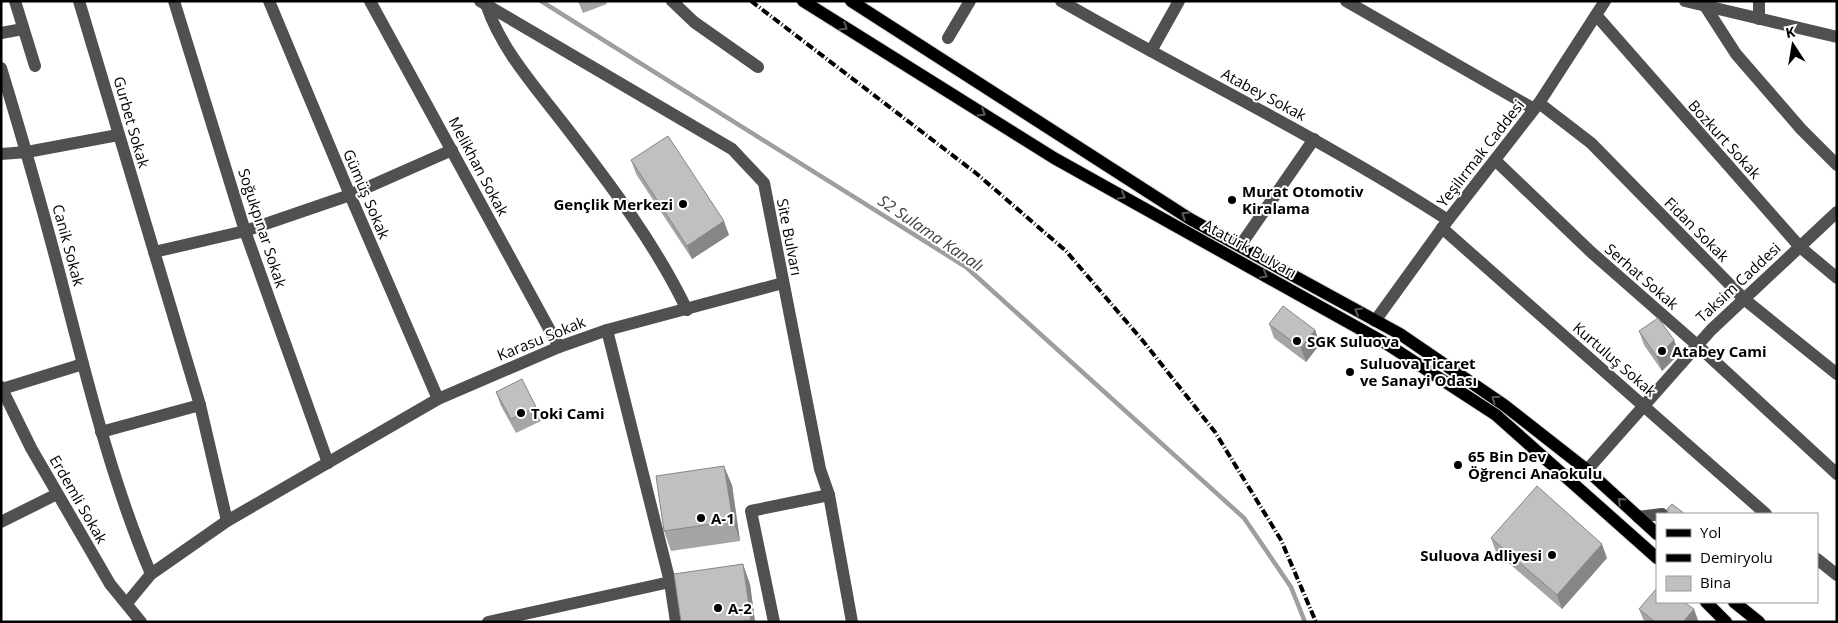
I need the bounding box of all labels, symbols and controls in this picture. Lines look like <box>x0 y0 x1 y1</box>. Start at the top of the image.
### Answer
north arrow <box>1768 20 1818 70</box>
one-way arrow <box>838 21 848 30</box>
text: K <box>1784 21 1797 42</box>
street label: Atabey Sokak <box>1218 63 1310 125</box>
street label: Gurbet Sokak <box>109 74 155 170</box>
street label: Yeşilırmak Caddesi <box>1432 95 1528 211</box>
street label: Bozkurt Sokak <box>1684 95 1766 183</box>
one-way arrow <box>976 107 985 117</box>
street label: Melikhan Sokak <box>445 113 514 219</box>
street label: Gümüş Sokak <box>339 146 395 242</box>
street label: Soğukpınar Sokak <box>234 166 292 290</box>
place label: Murat Otomotiv Kiralama <box>1242 181 1364 218</box>
water label: S2 Sulama Kanalı <box>874 190 988 276</box>
one-way arrow <box>1116 190 1125 200</box>
street label: Fidan Sokak <box>1660 192 1734 266</box>
place label: Gençlik Merkezi <box>553 194 673 214</box>
marker: Murat Otomotiv Kiralama <box>1226 194 1238 206</box>
street label: Site Bulvarı <box>773 197 807 277</box>
marker: Gençlik Merkezi <box>677 198 689 210</box>
street label: Canik Sokak <box>48 202 90 288</box>
one-way arrow <box>1182 212 1191 222</box>
street label: Atatürk Bulvarı <box>1200 214 1300 282</box>
street label: Taksim Caddesi <box>1691 238 1785 326</box>
street label: Serhat Sokak <box>1601 239 1683 313</box>
one-way arrow <box>1258 268 1267 278</box>
one-way arrow <box>1354 307 1363 317</box>
street label: Karasu Sokak <box>494 311 588 365</box>
street label: Kurtuluş Sokak <box>1569 317 1661 401</box>
place label: SGK Suluova <box>1307 331 1399 351</box>
marker: SGK Suluova <box>1291 335 1303 347</box>
place label: Atabey Cami <box>1672 341 1767 361</box>
marker: Atabey Cami <box>1656 345 1668 357</box>
place label: Suluova Ticaret ve Sanayi Odası <box>1360 353 1477 390</box>
marker: Suluova Ticaret ve Sanayi Odası <box>1344 366 1356 378</box>
one-way arrow <box>1491 396 1501 405</box>
place label: Toki Cami <box>531 403 605 423</box>
marker: Toki Cami <box>515 407 527 419</box>
place label: 65 Bin Dev Öğrenci Anaokulu <box>1468 446 1602 483</box>
street label: Erdemli Sokak <box>46 451 112 547</box>
marker: 65 Bin Dev Öğrenci Anaokulu <box>1452 459 1464 471</box>
one-way arrow <box>1617 498 1626 507</box>
place label: A-1 <box>711 508 735 528</box>
marker: A-1 <box>695 512 707 524</box>
legend <box>1656 513 1818 603</box>
text: Yol <box>1700 522 1721 542</box>
place label: Suluova Adliyesi <box>1420 545 1542 565</box>
text: Demiryolu <box>1700 547 1773 567</box>
marker: Suluova Adliyesi <box>1546 549 1558 561</box>
text: Bina <box>1700 572 1731 592</box>
place label: A-2 <box>728 598 752 618</box>
marker: A-2 <box>712 602 724 614</box>

